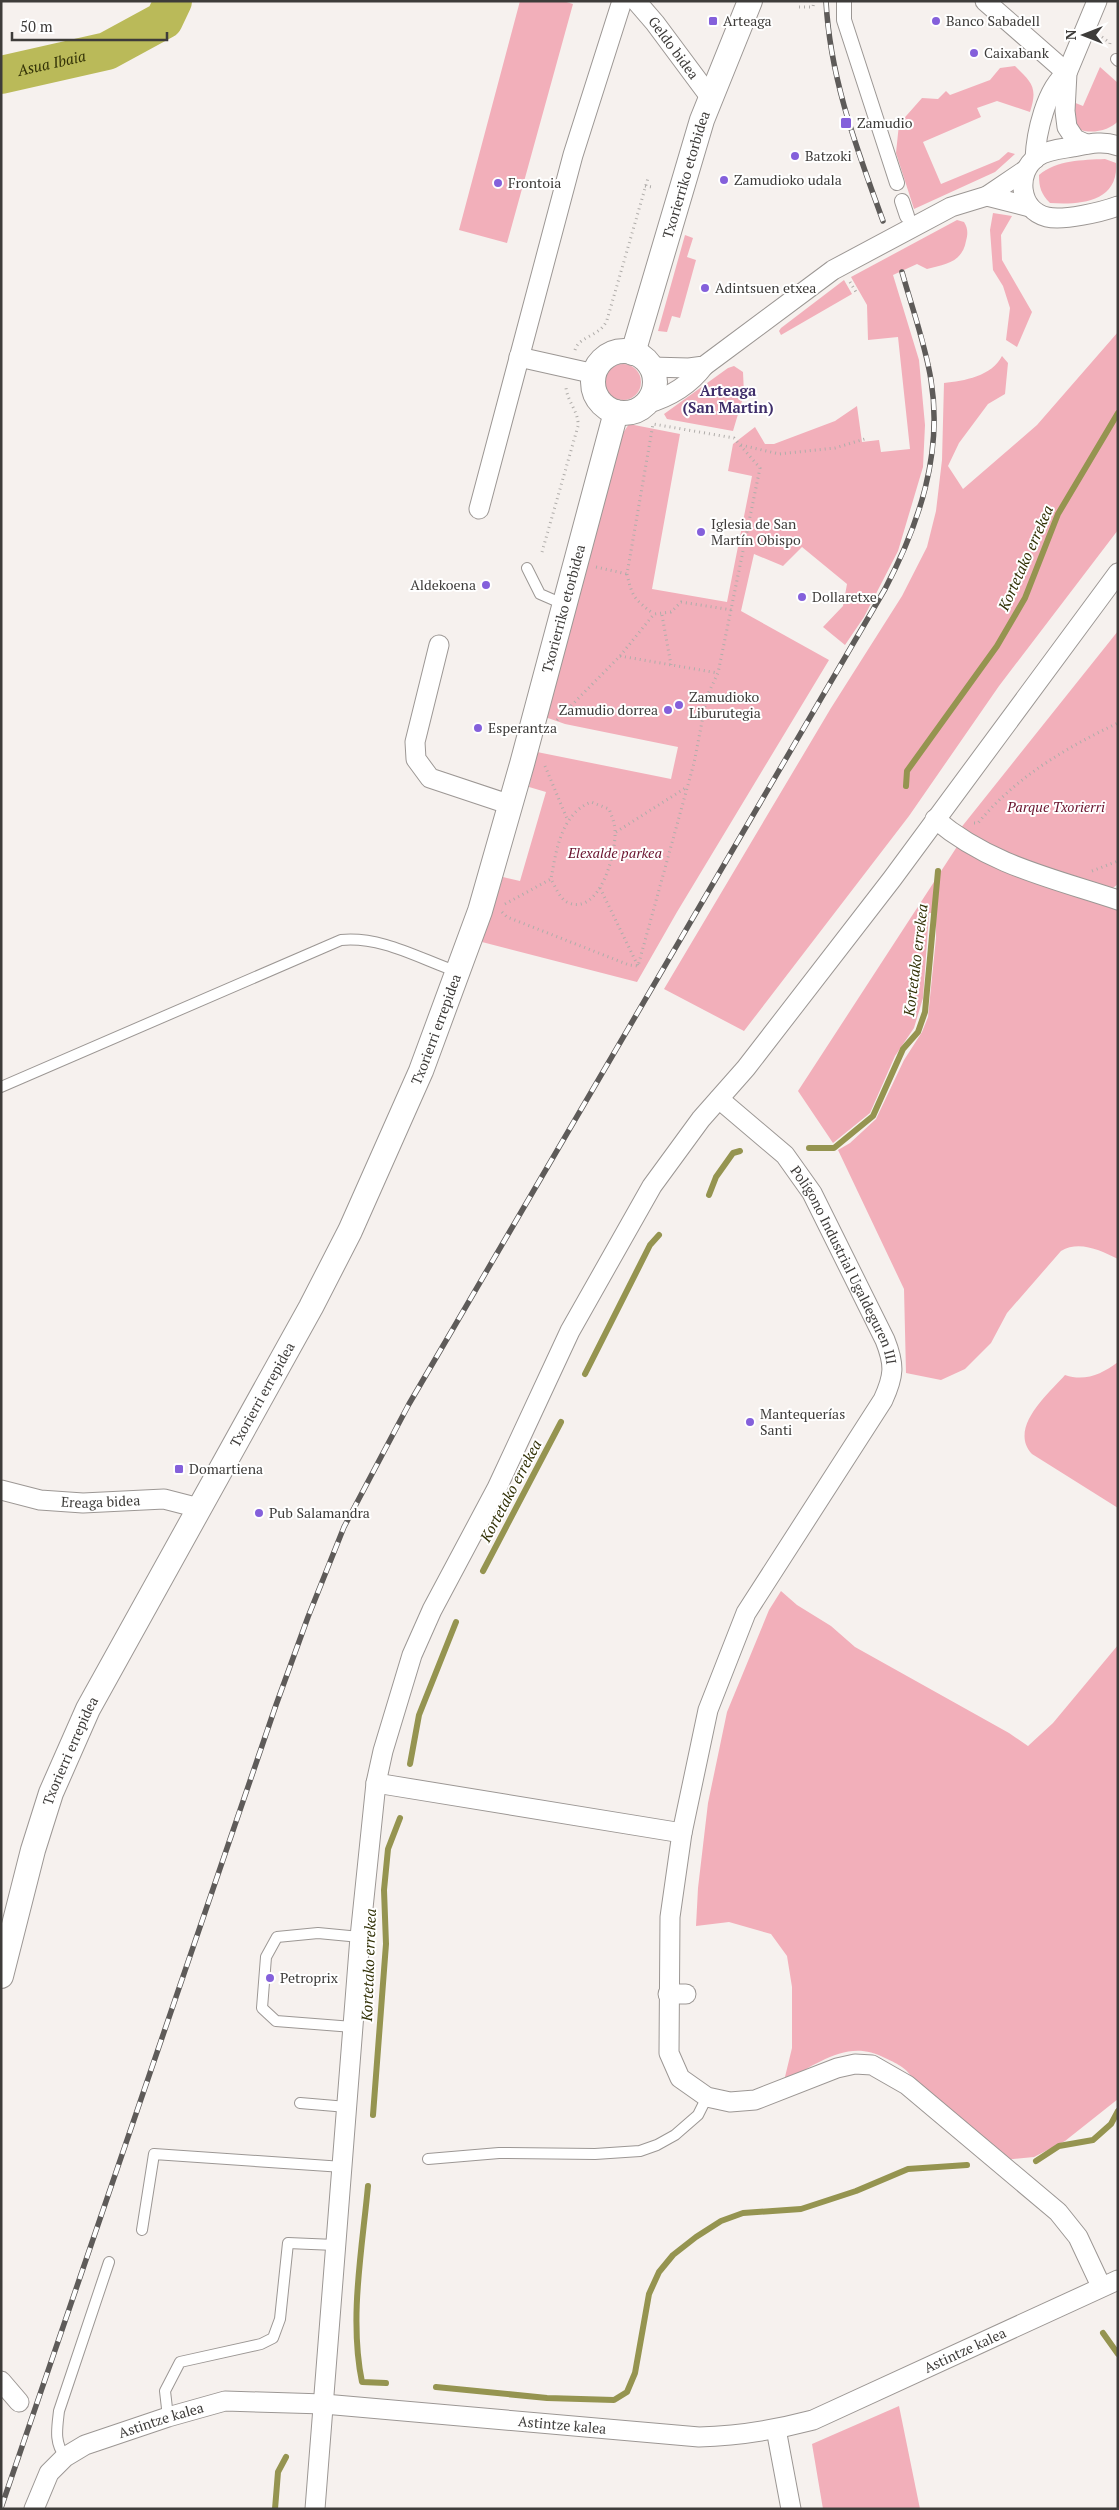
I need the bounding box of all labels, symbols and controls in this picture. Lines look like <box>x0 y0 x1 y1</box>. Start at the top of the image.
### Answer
scale bar <box>12 10 168 42</box>
north arrow <box>1059 10 1109 60</box>
place label: Arteaga <box>723 11 772 30</box>
place label: Banco Sabadell <box>946 11 1040 30</box>
street label: Geldo bidea <box>644 12 703 83</box>
marker: Arteaga <box>707 15 719 27</box>
marker: Banco Sabadell <box>930 15 942 27</box>
text: 50 m <box>20 16 53 36</box>
text: N <box>1061 29 1080 40</box>
place label: Caixabank <box>984 43 1050 62</box>
water label: Asua Ibaia <box>15 45 87 80</box>
marker: Caixabank <box>968 47 980 59</box>
street label: Txorierriko etorbidea <box>657 108 714 241</box>
place label: Zamudio <box>857 113 913 132</box>
marker: Zamudio <box>839 116 853 130</box>
place label: Batzoki <box>805 146 852 165</box>
marker: Batzoki <box>789 150 801 162</box>
place label: Zamudioko udala <box>734 170 842 189</box>
place label: Frontoia <box>508 173 561 192</box>
marker: Zamudioko udala <box>718 174 730 186</box>
marker: Frontoia <box>492 177 504 189</box>
place label: Adintsuen etxea <box>715 278 816 297</box>
marker: Adintsuen etxea <box>699 282 711 294</box>
district label: Arteaga (San Martin) <box>682 380 774 417</box>
water label: Kortetako errekea <box>993 502 1057 614</box>
place label: Iglesia de San Martín Obispo <box>711 514 801 549</box>
marker: Iglesia de San Martín Obispo <box>695 526 707 538</box>
street label: Txorierriko etorbidea <box>537 542 589 675</box>
place label: Aldekoena <box>410 575 476 594</box>
marker: Aldekoena <box>480 579 492 591</box>
place label: Dollaretxe <box>812 587 877 606</box>
marker: Dollaretxe <box>796 591 808 603</box>
place label: Zamudioko Liburutegia <box>689 687 761 722</box>
marker: Zamudioko Liburutegia <box>673 699 685 711</box>
place label: Zamudio dorrea <box>559 700 658 719</box>
marker: Zamudio dorrea <box>662 704 674 716</box>
place label: Esperantza <box>488 718 557 737</box>
marker: Esperantza <box>472 722 484 734</box>
park label: Parque Txorierri <box>1006 797 1105 816</box>
park label: Elexalde parkea <box>567 843 662 862</box>
water label: Kortetako errekea <box>898 903 932 1018</box>
street label: Txorierri errepidea <box>406 971 465 1088</box>
street label: Polígono Industrial Ugaldeguren III <box>786 1161 902 1365</box>
street label: Txorierri errepidea <box>225 1339 299 1450</box>
place label: Mantequerías Santi <box>760 1404 845 1439</box>
marker: Mantequerías Santi <box>744 1416 756 1428</box>
water label: Kortetako errekea <box>474 1436 545 1546</box>
place label: Domartiena <box>189 1459 263 1478</box>
marker: Domartiena <box>173 1463 185 1475</box>
street label: Ereaga bidea <box>60 1490 141 1512</box>
place label: Pub Salamandra <box>269 1503 370 1522</box>
marker: Pub Salamandra <box>253 1507 265 1519</box>
street label: Txorierri errepidea <box>38 1693 102 1807</box>
water label: Kortetako errekea <box>356 1908 380 2023</box>
place label: Petroprix <box>280 1968 339 1987</box>
marker: Petroprix <box>264 1972 276 1984</box>
street label: Astintze kalea <box>921 2323 1009 2377</box>
street label: Astintze kalea <box>116 2397 206 2442</box>
street label: Astintze kalea <box>517 2411 607 2438</box>

